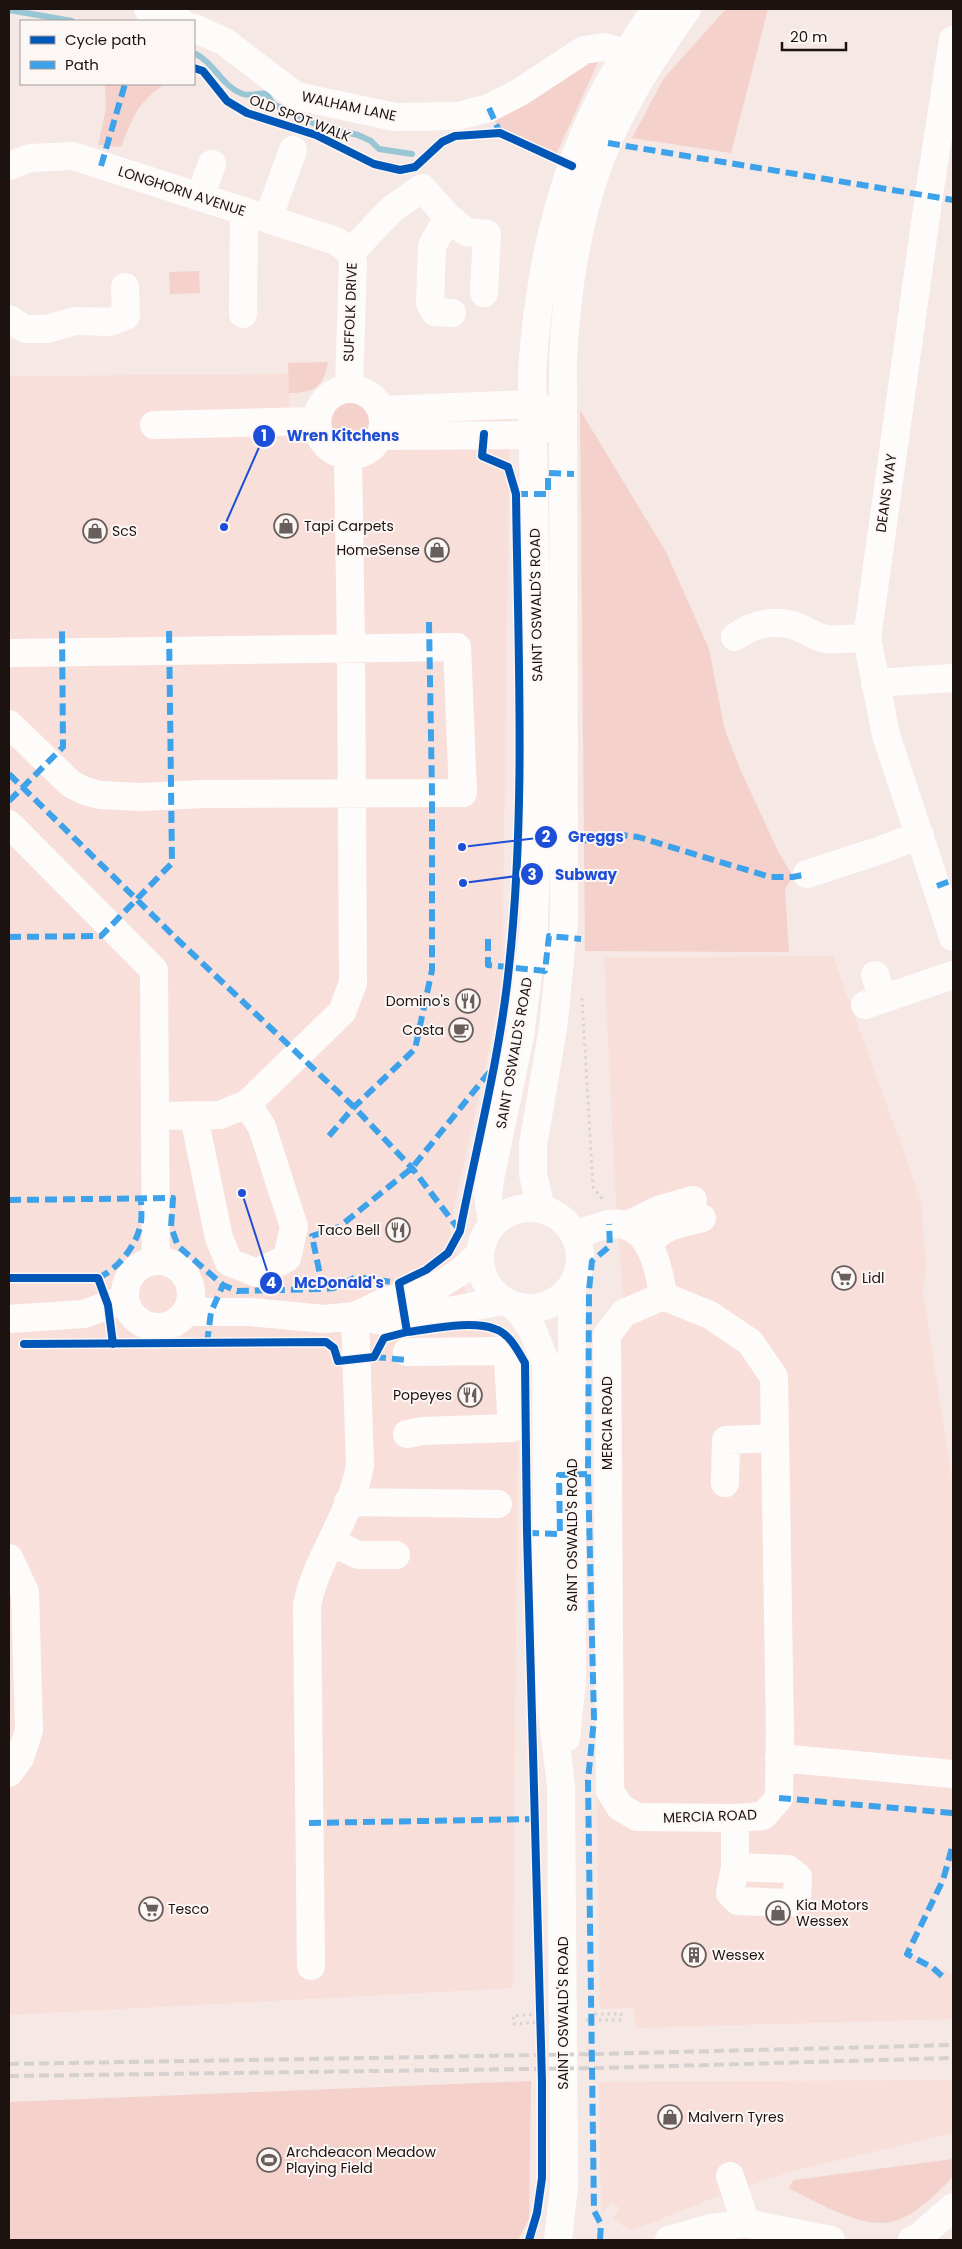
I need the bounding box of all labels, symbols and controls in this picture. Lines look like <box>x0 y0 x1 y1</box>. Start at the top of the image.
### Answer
legend <box>20 20 195 85</box>
scale bar <box>782 20 846 52</box>
text: 20 m <box>790 26 828 47</box>
text: Cycle path <box>65 29 146 50</box>
text: Path <box>65 54 99 75</box>
street label: WALHAM LANE <box>300 86 398 126</box>
street label: OLD SPOT WALK <box>247 90 354 147</box>
street label: LONGHORN AVENUE <box>116 161 248 221</box>
street label: SUFFOLK DRIVE <box>338 262 362 362</box>
callout: Wren Kitchens <box>252 421 409 451</box>
text: 1 <box>261 425 267 446</box>
text: Wren Kitchens <box>287 425 399 446</box>
street label: DEANS WAY <box>871 452 901 534</box>
shop icon: Tapi Carpets <box>273 513 299 539</box>
place label: Tapi Carpets <box>304 516 394 536</box>
shop icon: ScS <box>82 518 108 544</box>
place label: ScS <box>112 521 137 541</box>
street label: SAINT OSWALD'S ROAD <box>525 528 547 682</box>
shop icon: HomeSense <box>424 537 450 563</box>
place label: HomeSense <box>336 540 420 560</box>
callout: Greggs <box>533 822 634 852</box>
text: 2 <box>542 826 551 847</box>
text: Greggs <box>568 826 624 847</box>
callout: Subway <box>520 859 627 889</box>
text: 3 <box>527 864 537 885</box>
text: Subway <box>555 864 618 885</box>
street label: SAINT OSWALD'S ROAD <box>491 976 537 1130</box>
restaurant icon: Domino's <box>455 988 481 1014</box>
place label: Domino's <box>386 991 450 1011</box>
cafe icon: Costa <box>448 1017 474 1043</box>
place label: Costa <box>402 1020 444 1040</box>
restaurant icon: Taco Bell <box>385 1217 411 1243</box>
place label: Taco Bell <box>318 1220 380 1240</box>
supermarket icon: Lidl <box>831 1265 857 1291</box>
callout: McDonald's <box>259 1268 394 1298</box>
place label: Lidl <box>862 1268 884 1288</box>
text: 4 <box>266 1272 276 1293</box>
text: McDonald's <box>294 1272 384 1293</box>
street label: MERCIA ROAD <box>597 1376 617 1470</box>
restaurant icon: Popeyes <box>457 1382 483 1408</box>
place label: Popeyes <box>393 1385 452 1405</box>
street label: SAINT OSWALD'S ROAD <box>562 1458 582 1612</box>
street label: MERCIA ROAD <box>663 1804 757 1828</box>
place label: Kia Motors Wessex <box>796 1895 869 1931</box>
supermarket icon: Tesco <box>138 1896 164 1922</box>
place label: Tesco <box>168 1899 209 1919</box>
shop icon: Kia Motors Wessex <box>765 1900 791 1926</box>
street label: SAINT OSWALD'S ROAD <box>553 1936 573 2090</box>
building icon: Wessex <box>681 1942 707 1968</box>
place label: Wessex <box>712 1945 765 1965</box>
shop icon: Malvern Tyres <box>657 2104 683 2130</box>
place label: Malvern Tyres <box>688 2107 784 2127</box>
place label: Archdeacon Meadow Playing Field <box>286 2142 437 2178</box>
sports icon: Archdeacon Meadow Playing Field <box>256 2147 282 2173</box>

